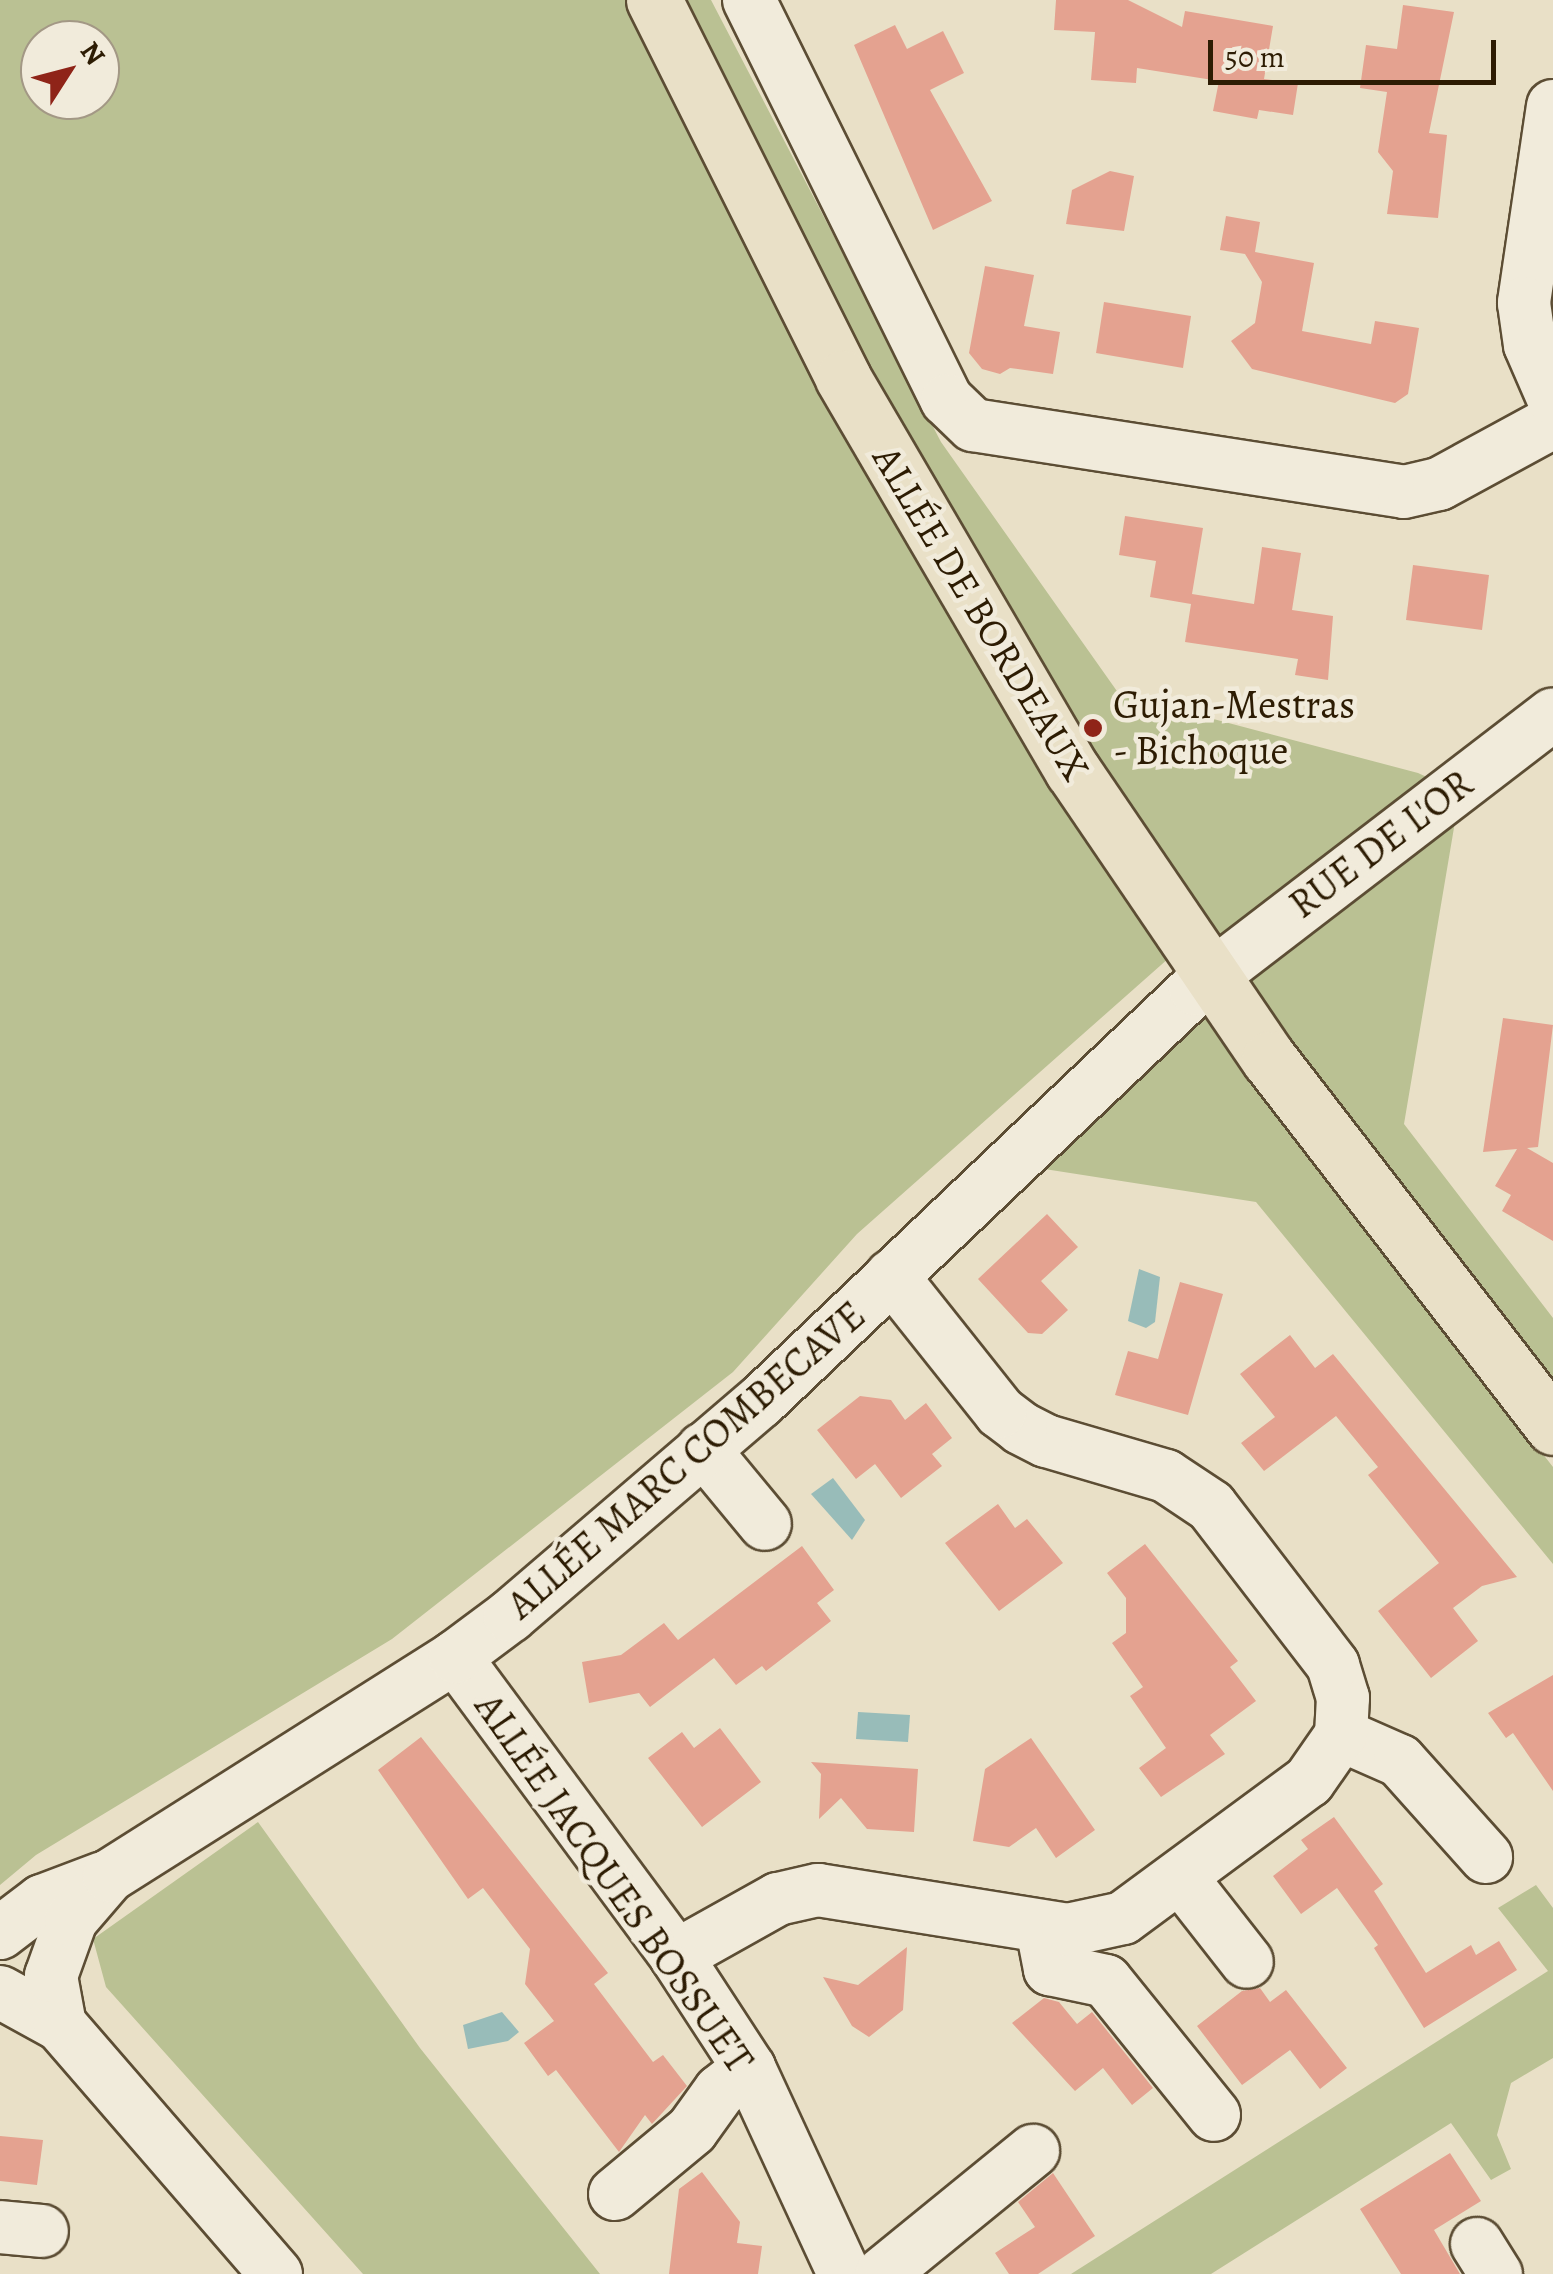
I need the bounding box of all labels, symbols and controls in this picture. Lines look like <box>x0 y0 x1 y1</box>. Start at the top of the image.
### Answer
north arrow <box>20 20 120 120</box>
scale bar <box>1213 20 1500 82</box>
text: N <box>71 34 114 73</box>
text: 50 m <box>1225 37 1285 77</box>
street label: ALLÉE DE BORDEAUX <box>862 437 1100 789</box>
place label: Gujan-Mestras - Bichoque <box>1113 681 1355 775</box>
marker: Gujan-Mestras - Bichoque <box>1082 717 1104 739</box>
street label: RUE DE L'OR <box>1280 759 1482 929</box>
street label: ALLÉE MARC COMBECAVE <box>497 1291 875 1629</box>
street label: ALLÉE JACQUES BOSSUET <box>465 1684 763 2082</box>

